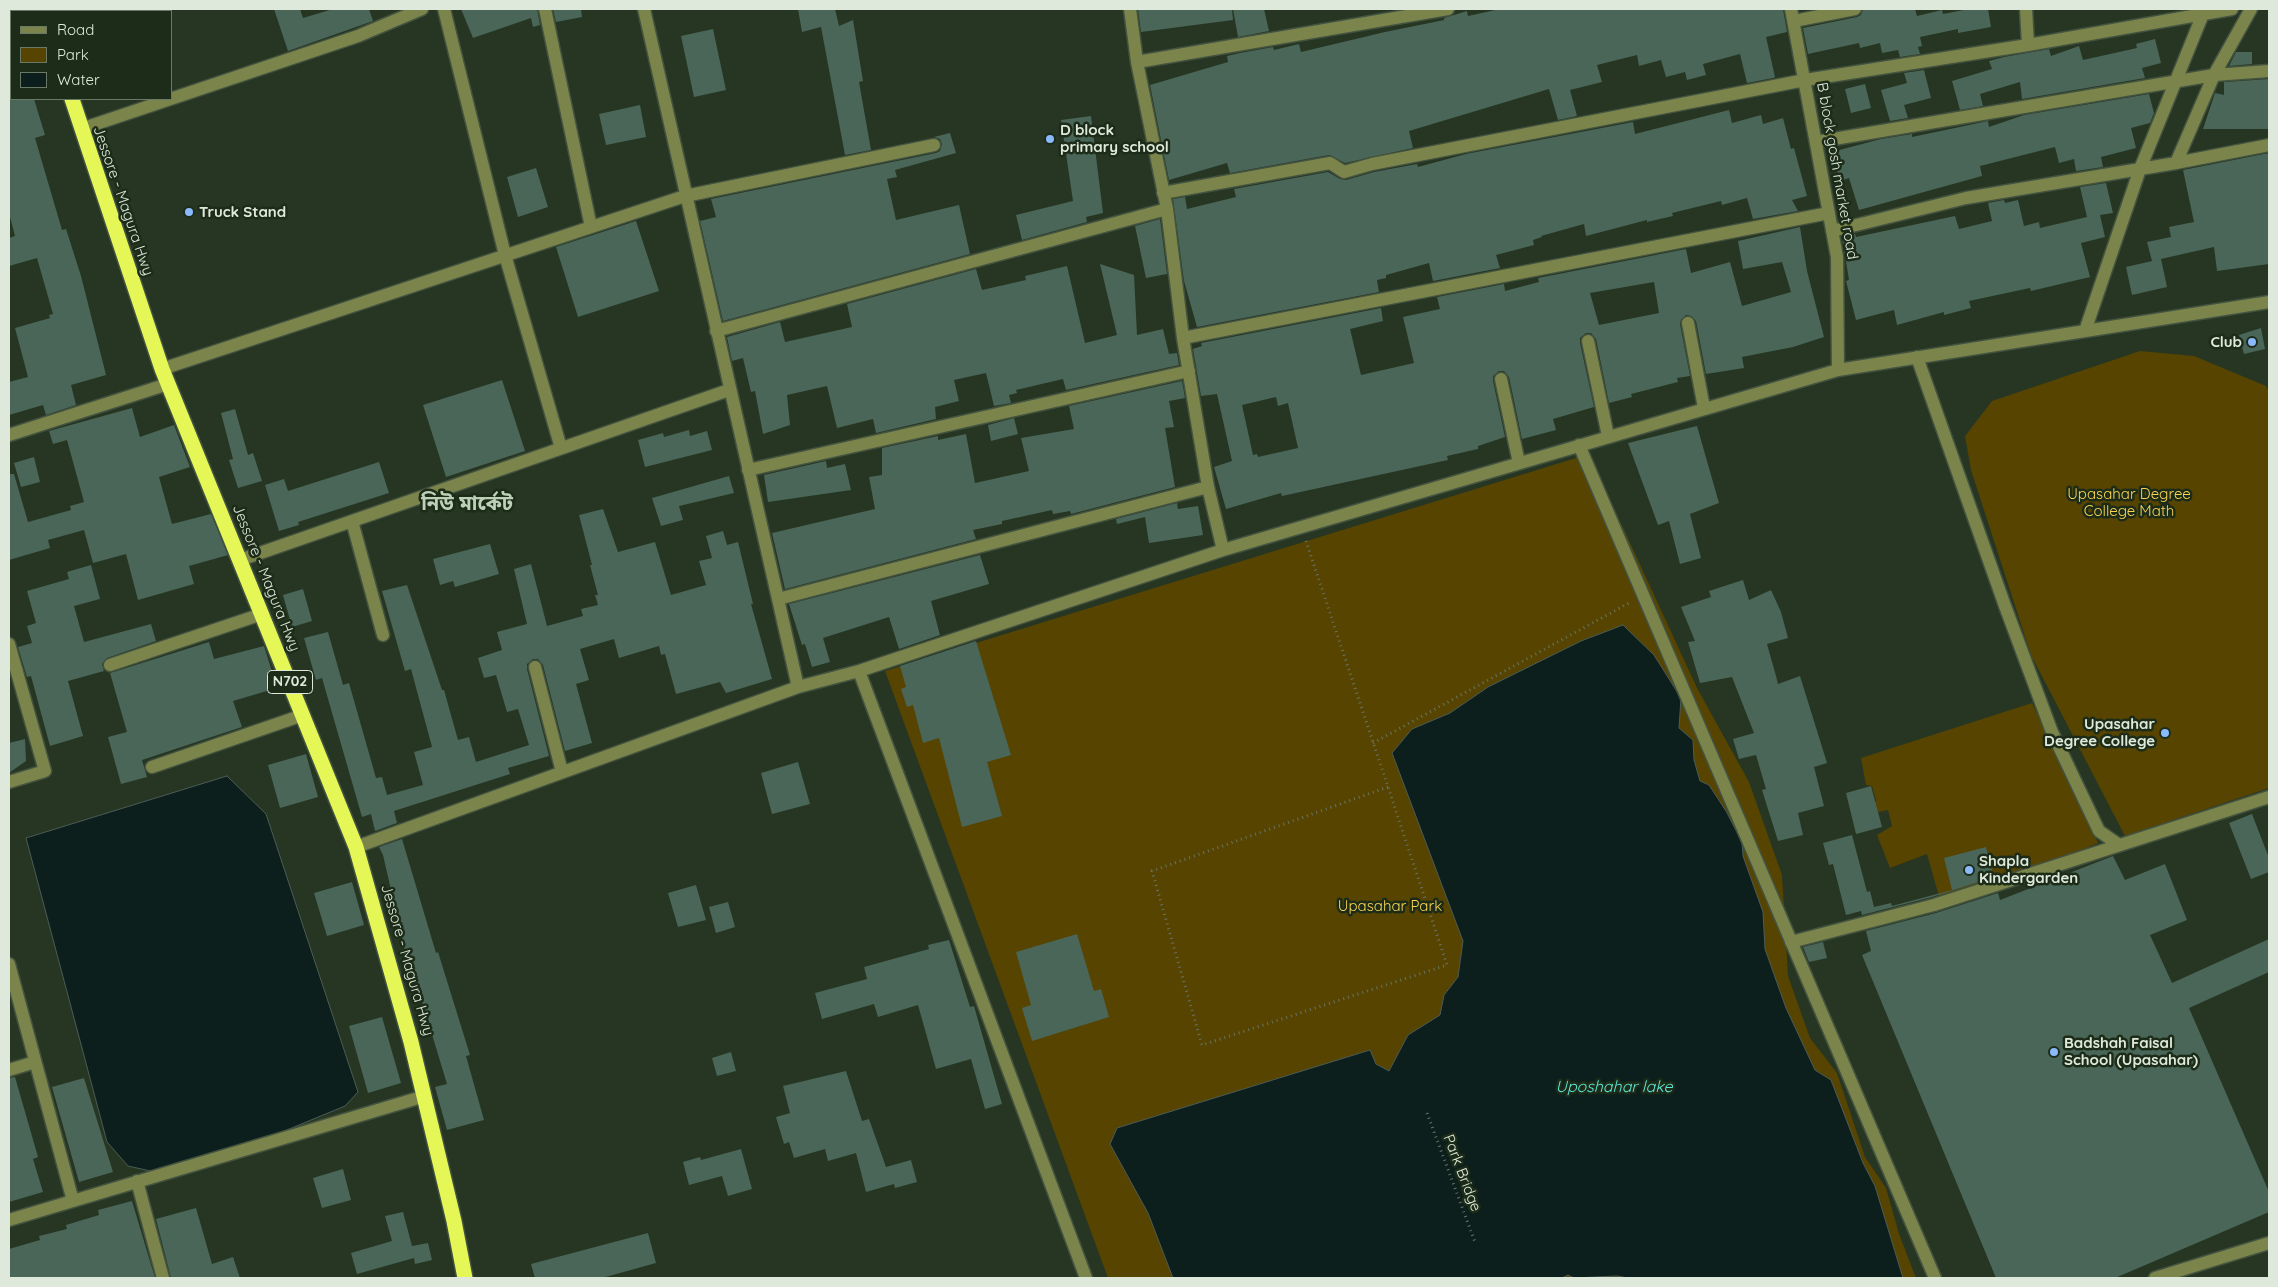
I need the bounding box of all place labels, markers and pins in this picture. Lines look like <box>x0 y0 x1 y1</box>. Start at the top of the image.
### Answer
place label: D block primary school <box>1060 121 1169 156</box>
marker: D block primary school <box>1044 133 1056 145</box>
place label: Truck Stand <box>199 203 286 221</box>
marker: Truck Stand <box>183 206 195 218</box>
place label: Club <box>2210 333 2242 351</box>
marker: Club <box>2246 336 2258 348</box>
place label: Upasahar Degree College <box>2044 715 2155 750</box>
marker: Upasahar Degree College <box>2159 727 2171 739</box>
place label: Shapla Kindergarden <box>1979 852 2078 887</box>
marker: Shapla Kindergarden <box>1963 864 1975 876</box>
place label: Badshah Faisal School (Upasahar) <box>2064 1034 2198 1069</box>
marker: Badshah Faisal School (Upasahar) <box>2048 1046 2060 1058</box>

